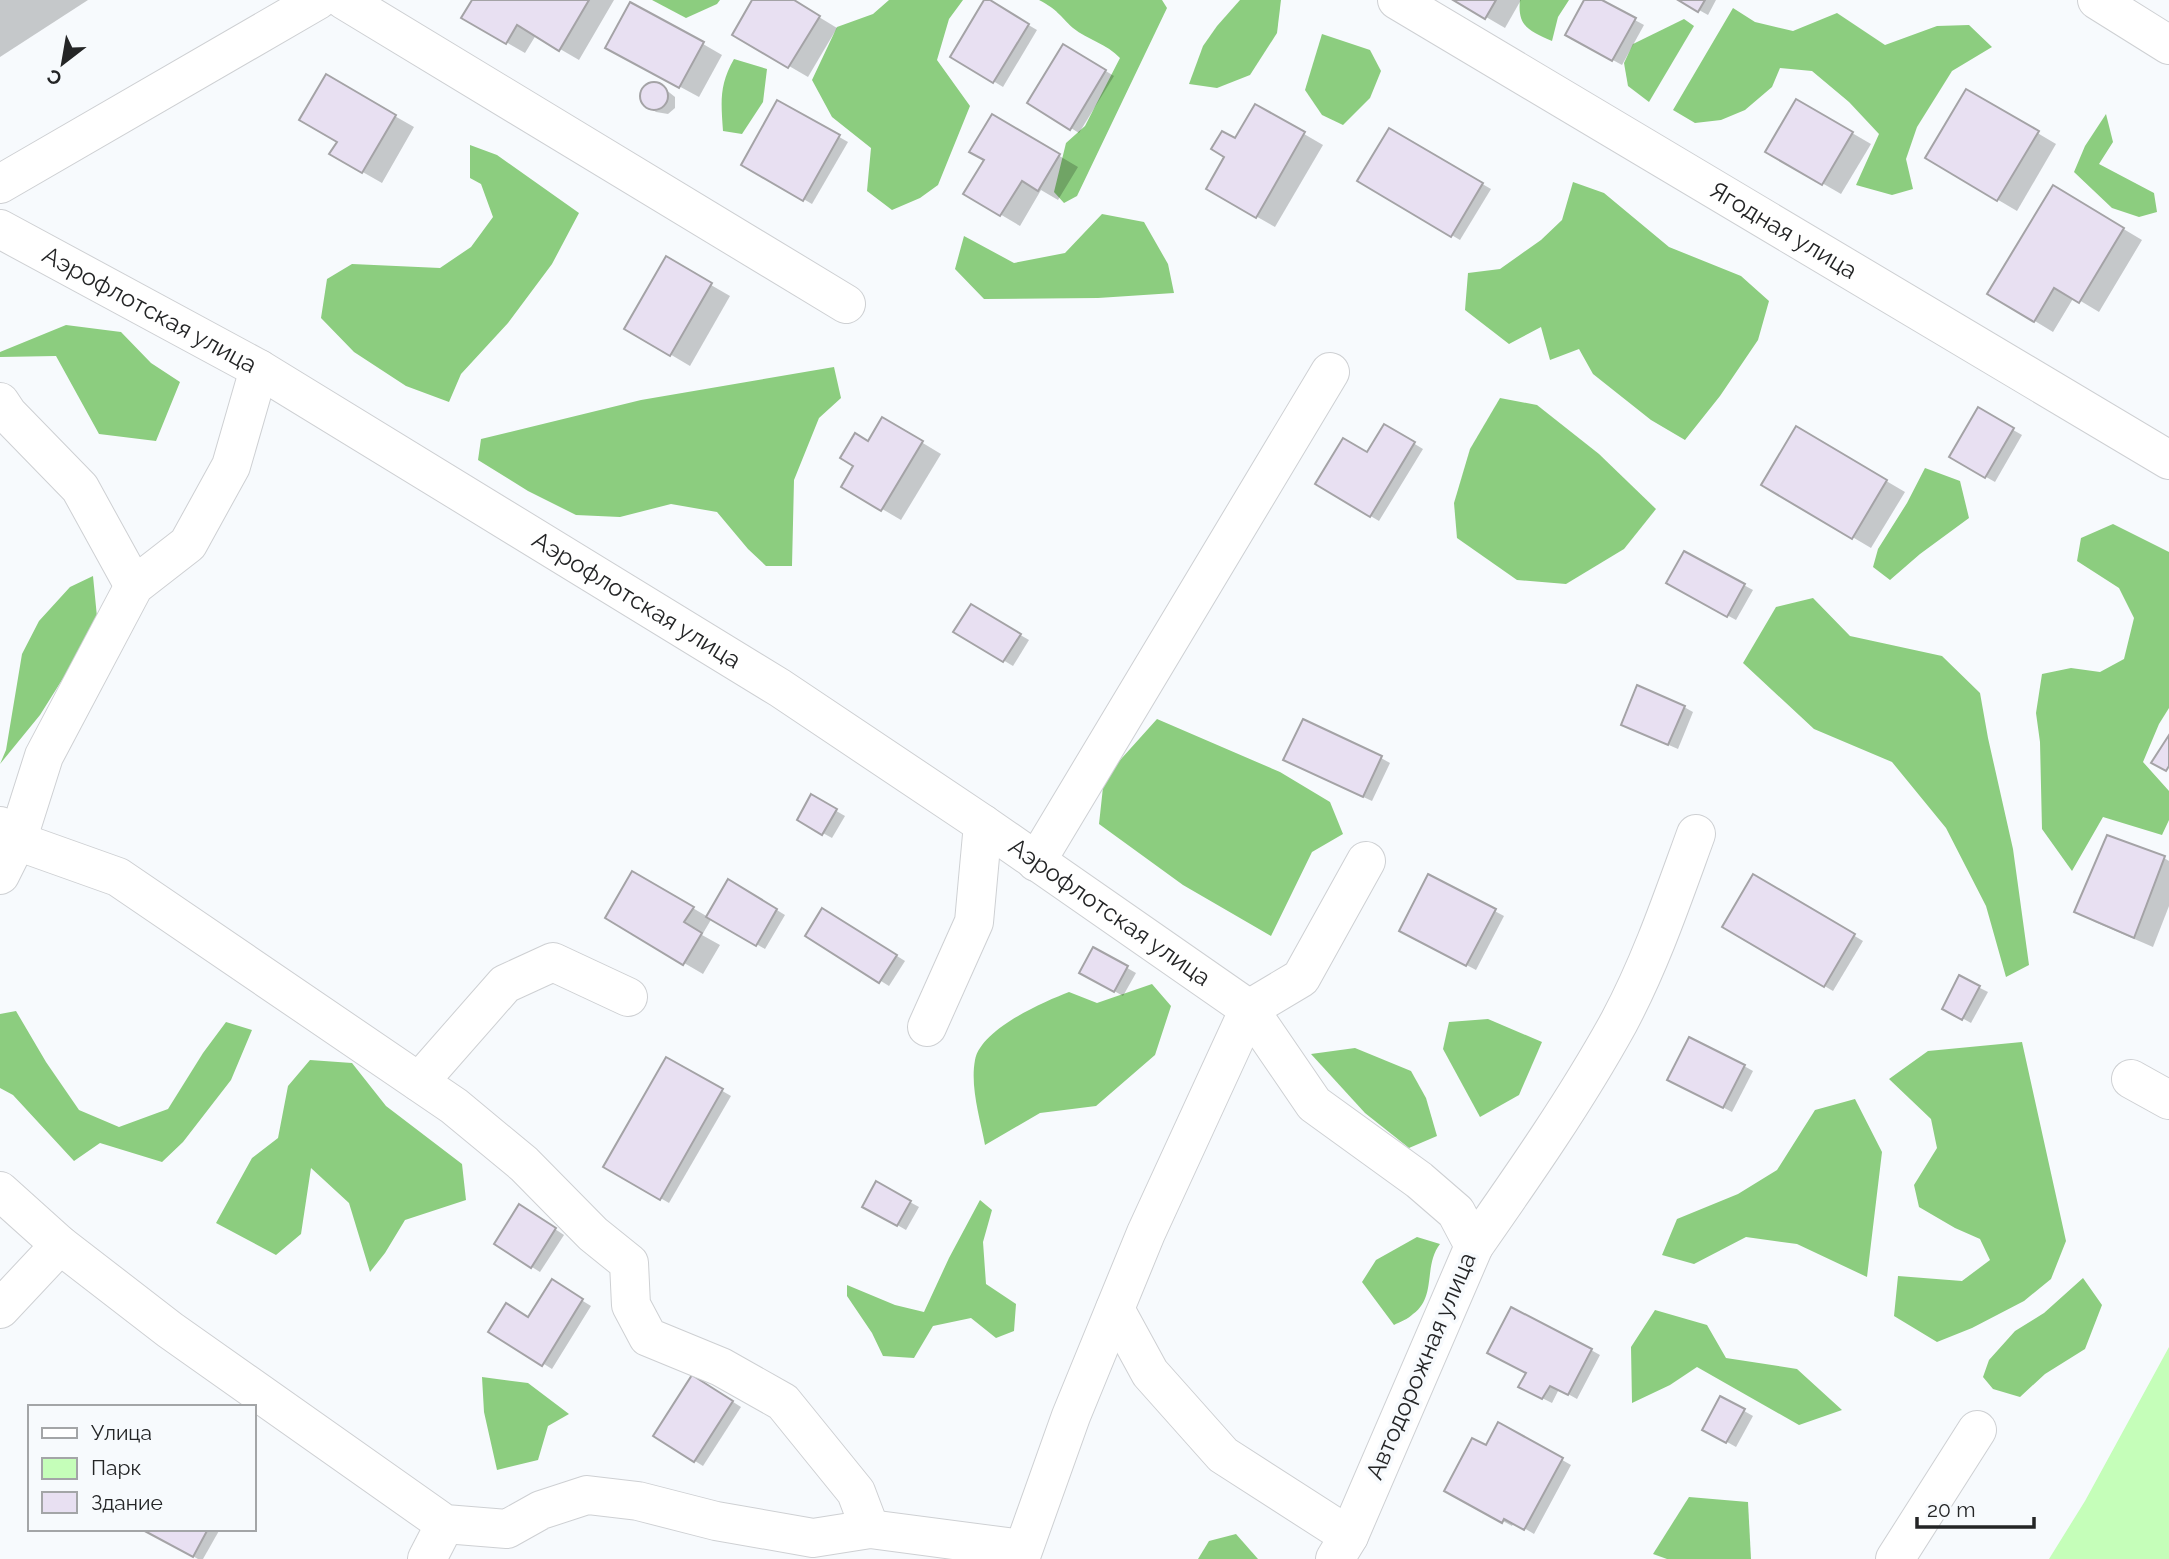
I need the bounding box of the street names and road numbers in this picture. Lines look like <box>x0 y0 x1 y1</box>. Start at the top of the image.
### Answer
street label: Ягодная улица <box>1705 175 1863 285</box>
street label: Аэрофлотская улица <box>38 240 262 379</box>
street label: Аэрофлотская улица <box>527 525 746 675</box>
street label: Аэрофлотская улица <box>1003 831 1216 992</box>
street label: Автодорожная улица <box>1360 1248 1482 1484</box>

